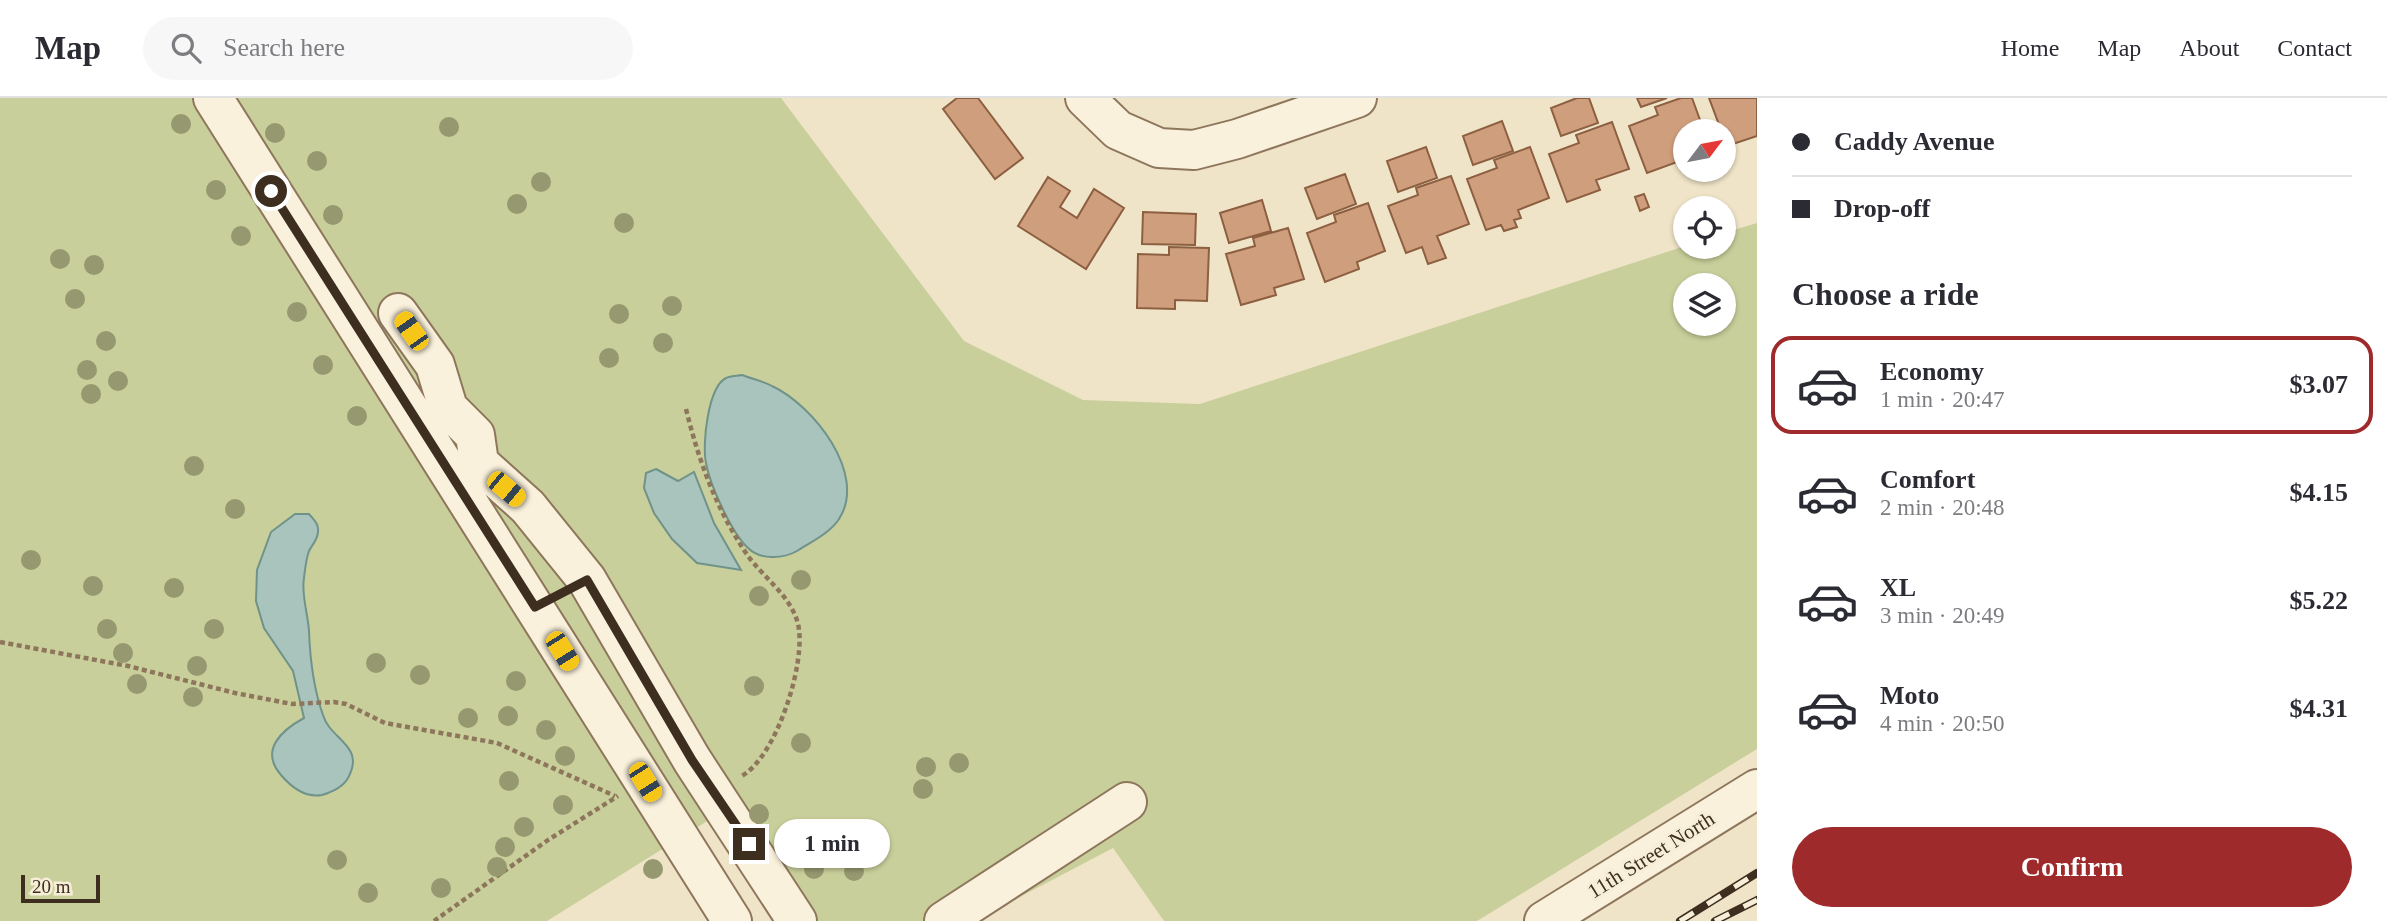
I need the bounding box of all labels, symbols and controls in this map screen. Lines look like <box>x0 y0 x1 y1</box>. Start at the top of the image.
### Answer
search box <box>143 17 633 80</box>
icon: search <box>167 29 205 67</box>
text: Map <box>35 30 101 66</box>
text: Search here <box>223 33 345 62</box>
text: Home <box>2001 35 2059 61</box>
text: Map <box>2097 35 2141 61</box>
text: About <box>2179 35 2239 61</box>
text: Contact <box>2277 35 2352 61</box>
north arrow <box>1673 119 1736 182</box>
map controls <box>1673 119 1736 336</box>
text: Caddy Avenue <box>1834 127 1995 156</box>
route start <box>255 175 287 207</box>
text: Drop-off <box>1834 194 1930 223</box>
button: locate <box>1673 196 1736 259</box>
button: layers <box>1673 273 1736 336</box>
text: Choose a ride <box>1792 276 1979 312</box>
car <box>391 308 432 354</box>
icon: car <box>1796 354 1859 417</box>
text: Economy <box>1880 357 1984 386</box>
text: $3.07 <box>2290 370 2348 399</box>
text: 1 min · 20:47 <box>1880 387 2005 412</box>
icon: car <box>1796 462 1859 525</box>
text: Comfort <box>1880 465 1975 494</box>
car <box>484 467 529 511</box>
text: $4.15 <box>2290 478 2348 507</box>
text: 2 min · 20:48 <box>1880 495 2005 520</box>
icon: car <box>1796 570 1859 633</box>
text: XL <box>1880 573 1916 602</box>
text: $5.22 <box>2290 586 2348 615</box>
text: 3 min · 20:49 <box>1880 603 2005 628</box>
car <box>542 628 583 674</box>
icon: car <box>1796 678 1859 741</box>
text: Moto <box>1880 681 1939 710</box>
text: $4.31 <box>2290 694 2348 723</box>
text: 4 min · 20:50 <box>1880 711 2005 736</box>
car <box>625 759 666 805</box>
street label: 11th Street North <box>1583 806 1719 904</box>
callout: 1 min <box>774 820 889 868</box>
button: Confirm <box>1792 827 2352 907</box>
route end <box>733 828 765 860</box>
text: 1 min <box>804 831 860 856</box>
scale bar <box>21 872 100 904</box>
text: 20 m <box>32 876 71 897</box>

